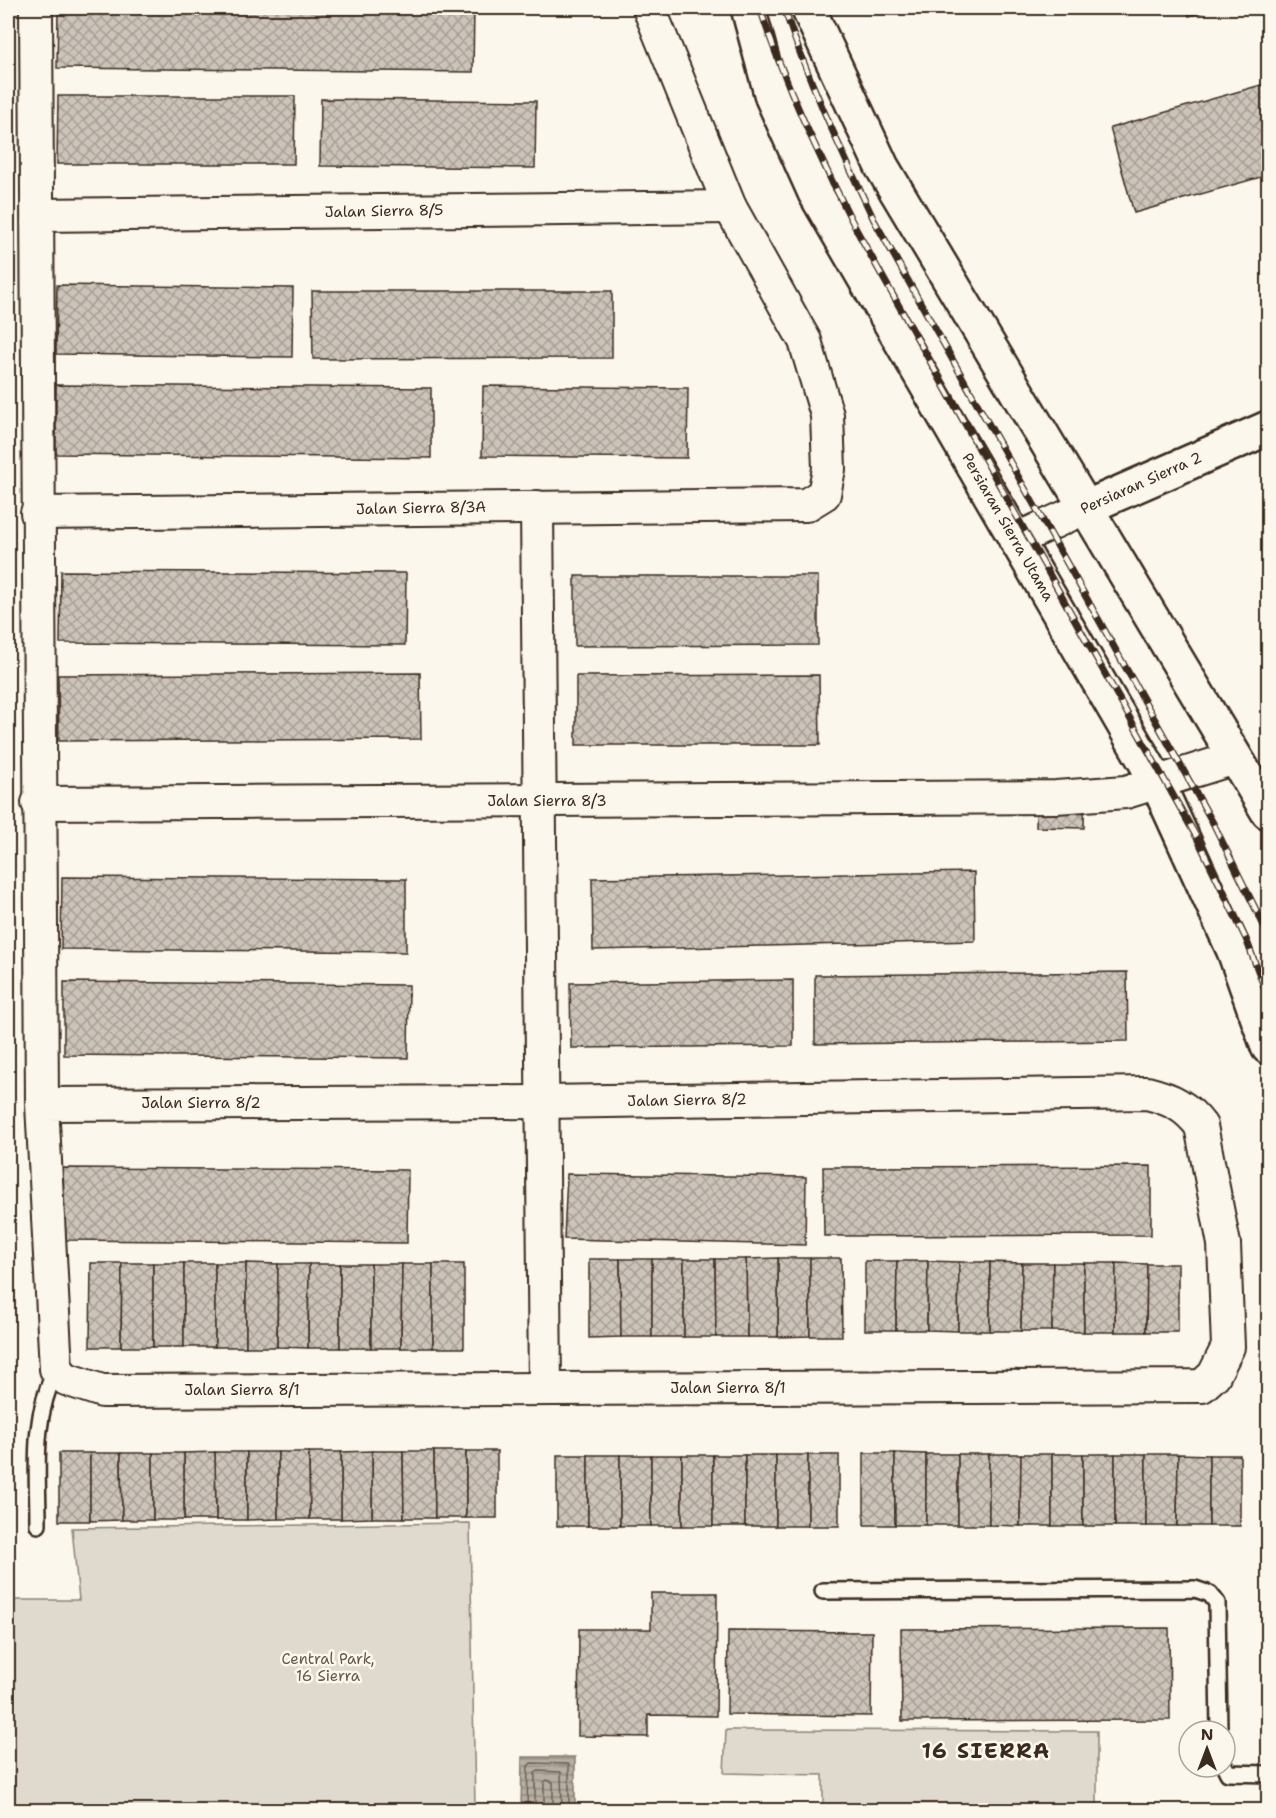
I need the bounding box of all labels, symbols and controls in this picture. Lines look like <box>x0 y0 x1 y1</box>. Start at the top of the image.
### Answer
street label: Jalan Sierra 8/5 <box>324 200 444 222</box>
street label: Persiaran Sierra 2 <box>1077 447 1205 519</box>
street label: Persiaran Sierra Utama <box>957 449 1059 605</box>
street label: Jalan Sierra 8/3A <box>356 497 486 519</box>
street label: Jalan Sierra 8/3 <box>487 791 607 811</box>
street label: Jalan Sierra 8/2 <box>627 1089 747 1111</box>
street label: Jalan Sierra 8/2 <box>141 1093 261 1113</box>
street label: Jalan Sierra 8/1 <box>670 1378 786 1398</box>
street label: Jalan Sierra 8/1 <box>184 1380 300 1400</box>
park label: Central Park, 16 Sierra <box>281 1649 375 1686</box>
north arrow <box>1177 1719 1237 1779</box>
text: N <box>1201 1724 1213 1745</box>
district label: 16 SIERRA <box>921 1737 1051 1765</box>

